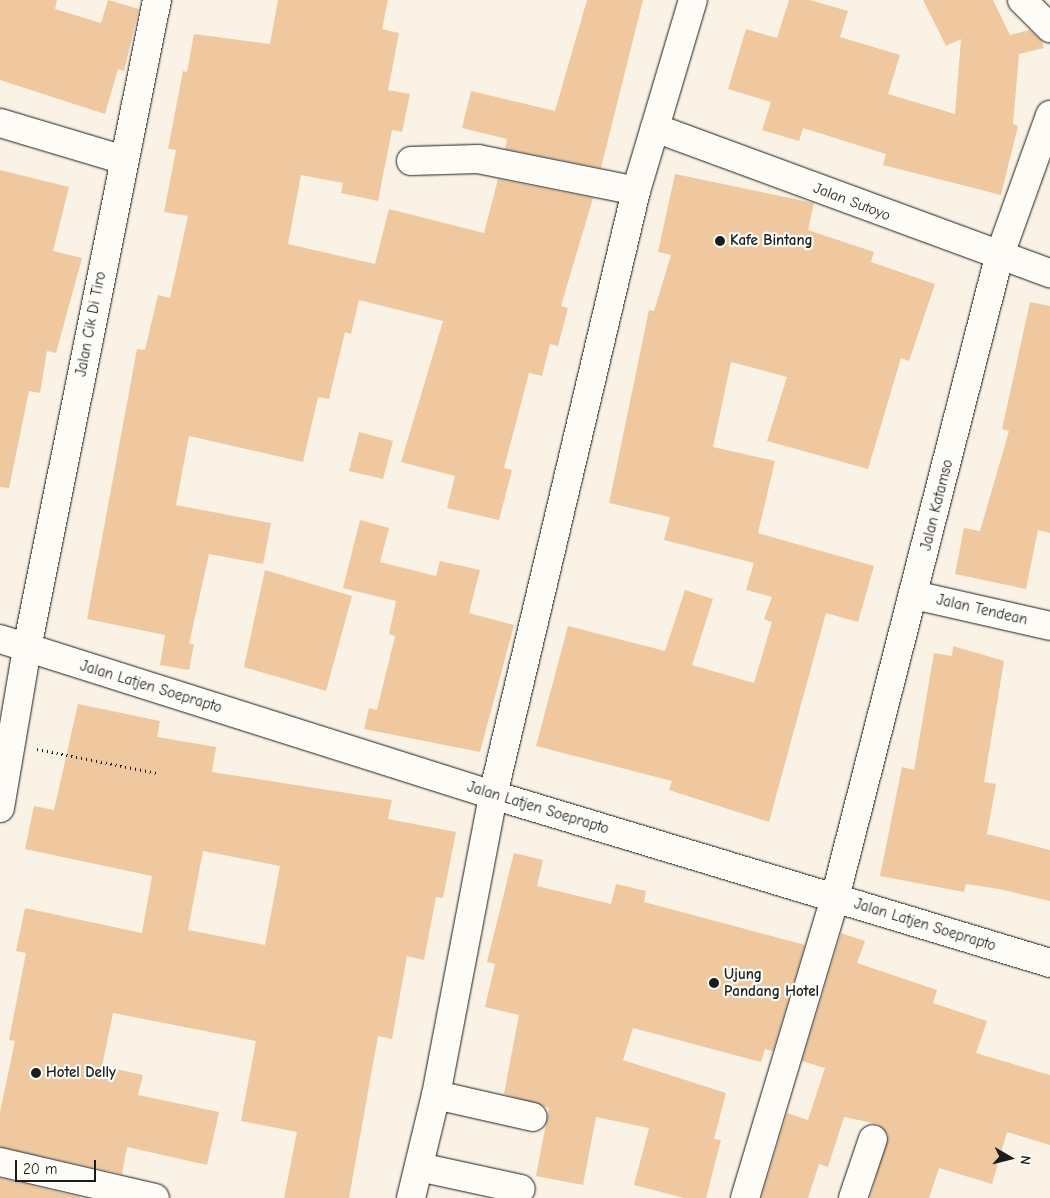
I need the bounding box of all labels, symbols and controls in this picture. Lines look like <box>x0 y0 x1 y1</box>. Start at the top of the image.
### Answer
street label: Jalan Sutoyo <box>811 179 893 225</box>
place label: Kafe Bintang <box>730 232 813 250</box>
marker: Kafe Bintang <box>714 235 726 247</box>
street label: Jalan Cik Di Tiro <box>72 270 110 378</box>
street label: Jalan Katamso <box>917 458 957 552</box>
street label: Jalan Tendean <box>935 591 1029 629</box>
street label: Jalan Latjen Soeprapto <box>78 657 224 717</box>
street label: Jalan Latjen Soeprapto <box>465 778 611 838</box>
street label: Jalan Latjen Soeprapto <box>852 895 998 955</box>
place label: Ujung Pandang Hotel <box>724 965 819 1000</box>
marker: Ujung Pandang Hotel <box>708 977 720 989</box>
place label: Hotel Delly <box>46 1064 116 1082</box>
marker: Hotel Delly <box>30 1067 42 1079</box>
north arrow <box>985 1133 1035 1183</box>
scale bar <box>18 1150 99 1182</box>
text: N <box>1016 1154 1034 1166</box>
text: 20 m <box>23 1160 57 1178</box>

